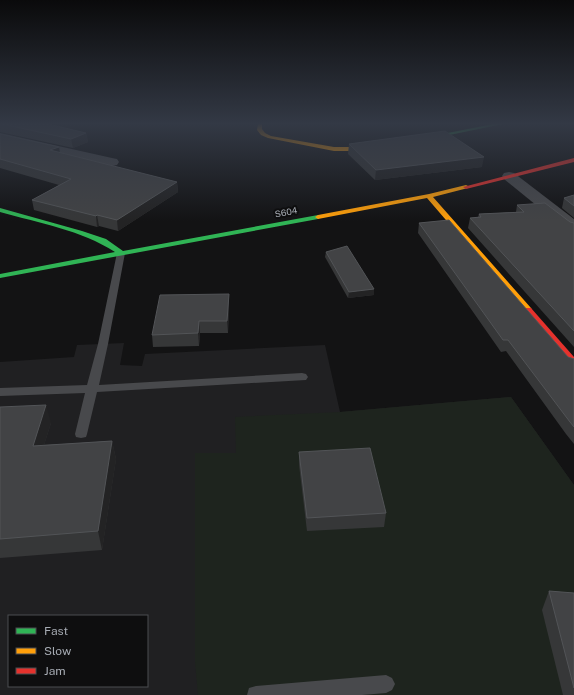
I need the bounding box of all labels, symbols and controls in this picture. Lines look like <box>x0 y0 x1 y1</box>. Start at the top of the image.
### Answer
street label: S604 <box>274 204 299 220</box>
legend <box>8 615 148 687</box>
text: Fast <box>44 624 69 638</box>
text: Slow <box>44 644 72 658</box>
text: Jam <box>44 664 66 678</box>

